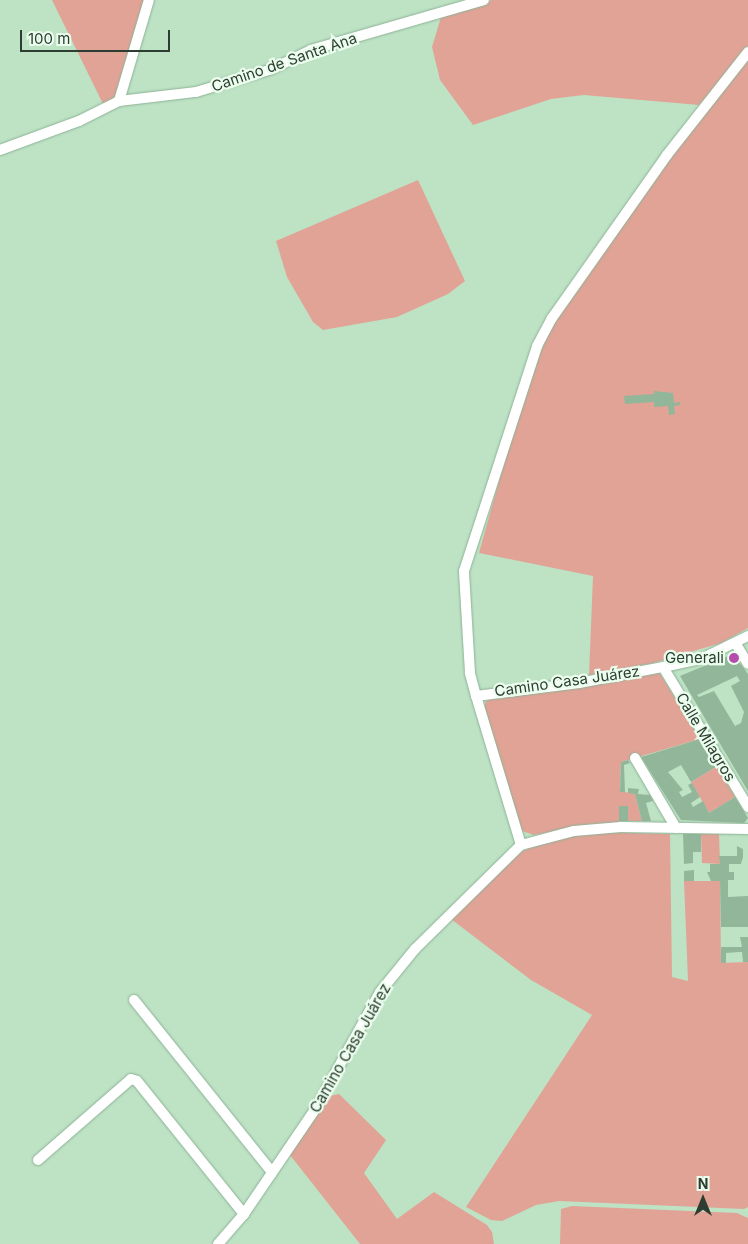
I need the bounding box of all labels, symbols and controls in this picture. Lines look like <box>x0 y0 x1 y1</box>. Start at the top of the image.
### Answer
scale bar <box>22 20 172 52</box>
text: 100 m <box>28 29 70 48</box>
street label: Camino de Santa Ana <box>209 29 359 95</box>
place label: Generali <box>665 649 724 667</box>
marker: Generali <box>728 652 740 664</box>
street label: Camino Casa Juárez <box>493 662 641 700</box>
street label: Calle Milagros <box>672 689 740 785</box>
street label: Camino Casa Juárez <box>306 980 394 1116</box>
north arrow <box>678 1174 728 1224</box>
text: N <box>698 1175 708 1192</box>

